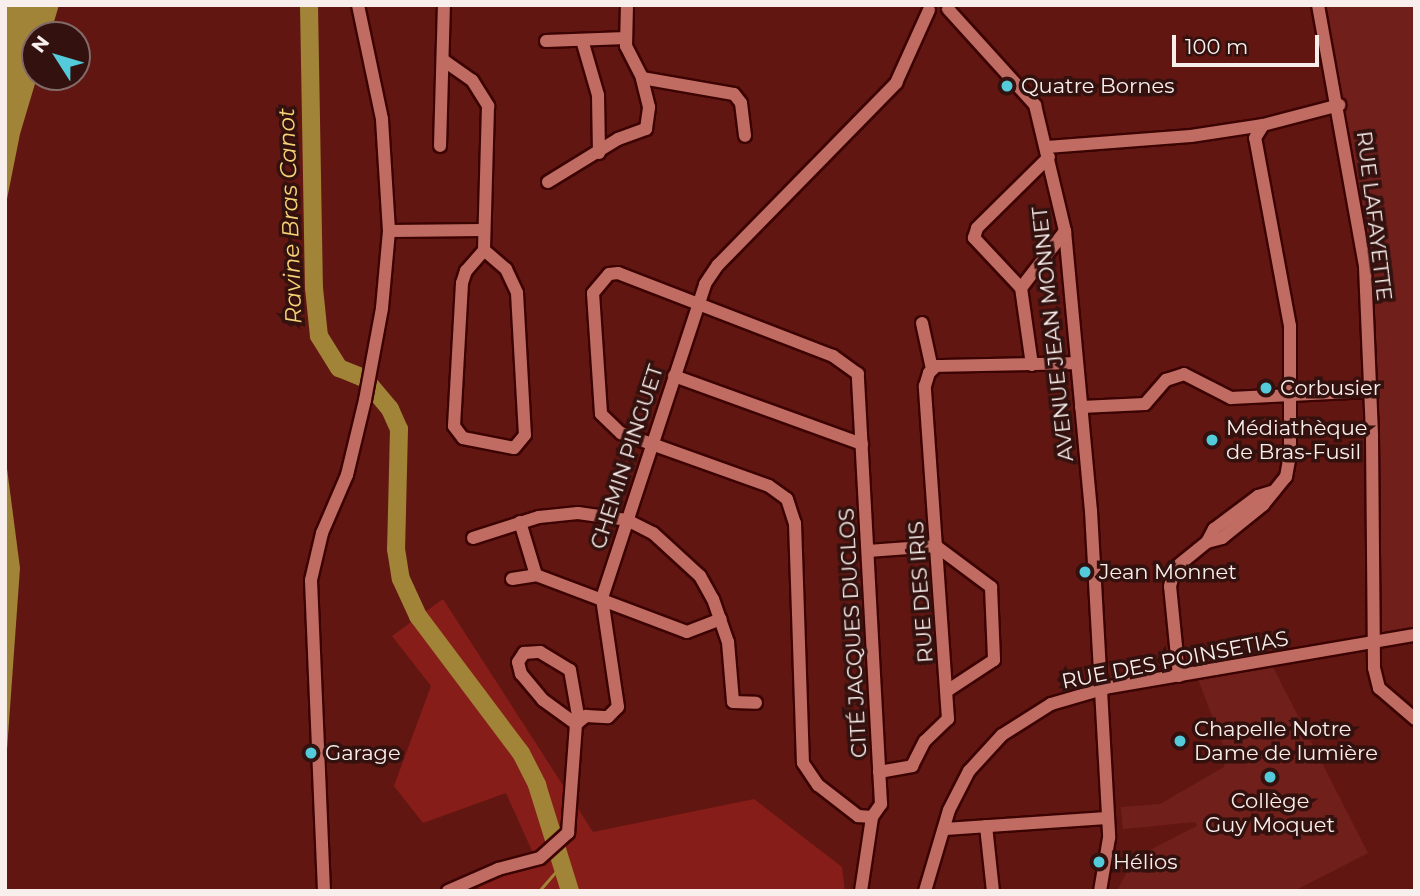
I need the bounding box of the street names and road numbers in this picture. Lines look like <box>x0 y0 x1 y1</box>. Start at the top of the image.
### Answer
street label: RUE LAFAYETTE <box>1351 130 1397 302</box>
street label: AVENUE JEAN MONNET <box>1027 205 1079 463</box>
street label: CHEMIN PINGUET <box>585 362 669 552</box>
street label: CITÉ JACQUES DUCLOS <box>834 507 872 759</box>
street label: RUE DES IRIS <box>903 520 939 664</box>
street label: RUE DES POINSETIAS <box>1059 626 1291 694</box>

